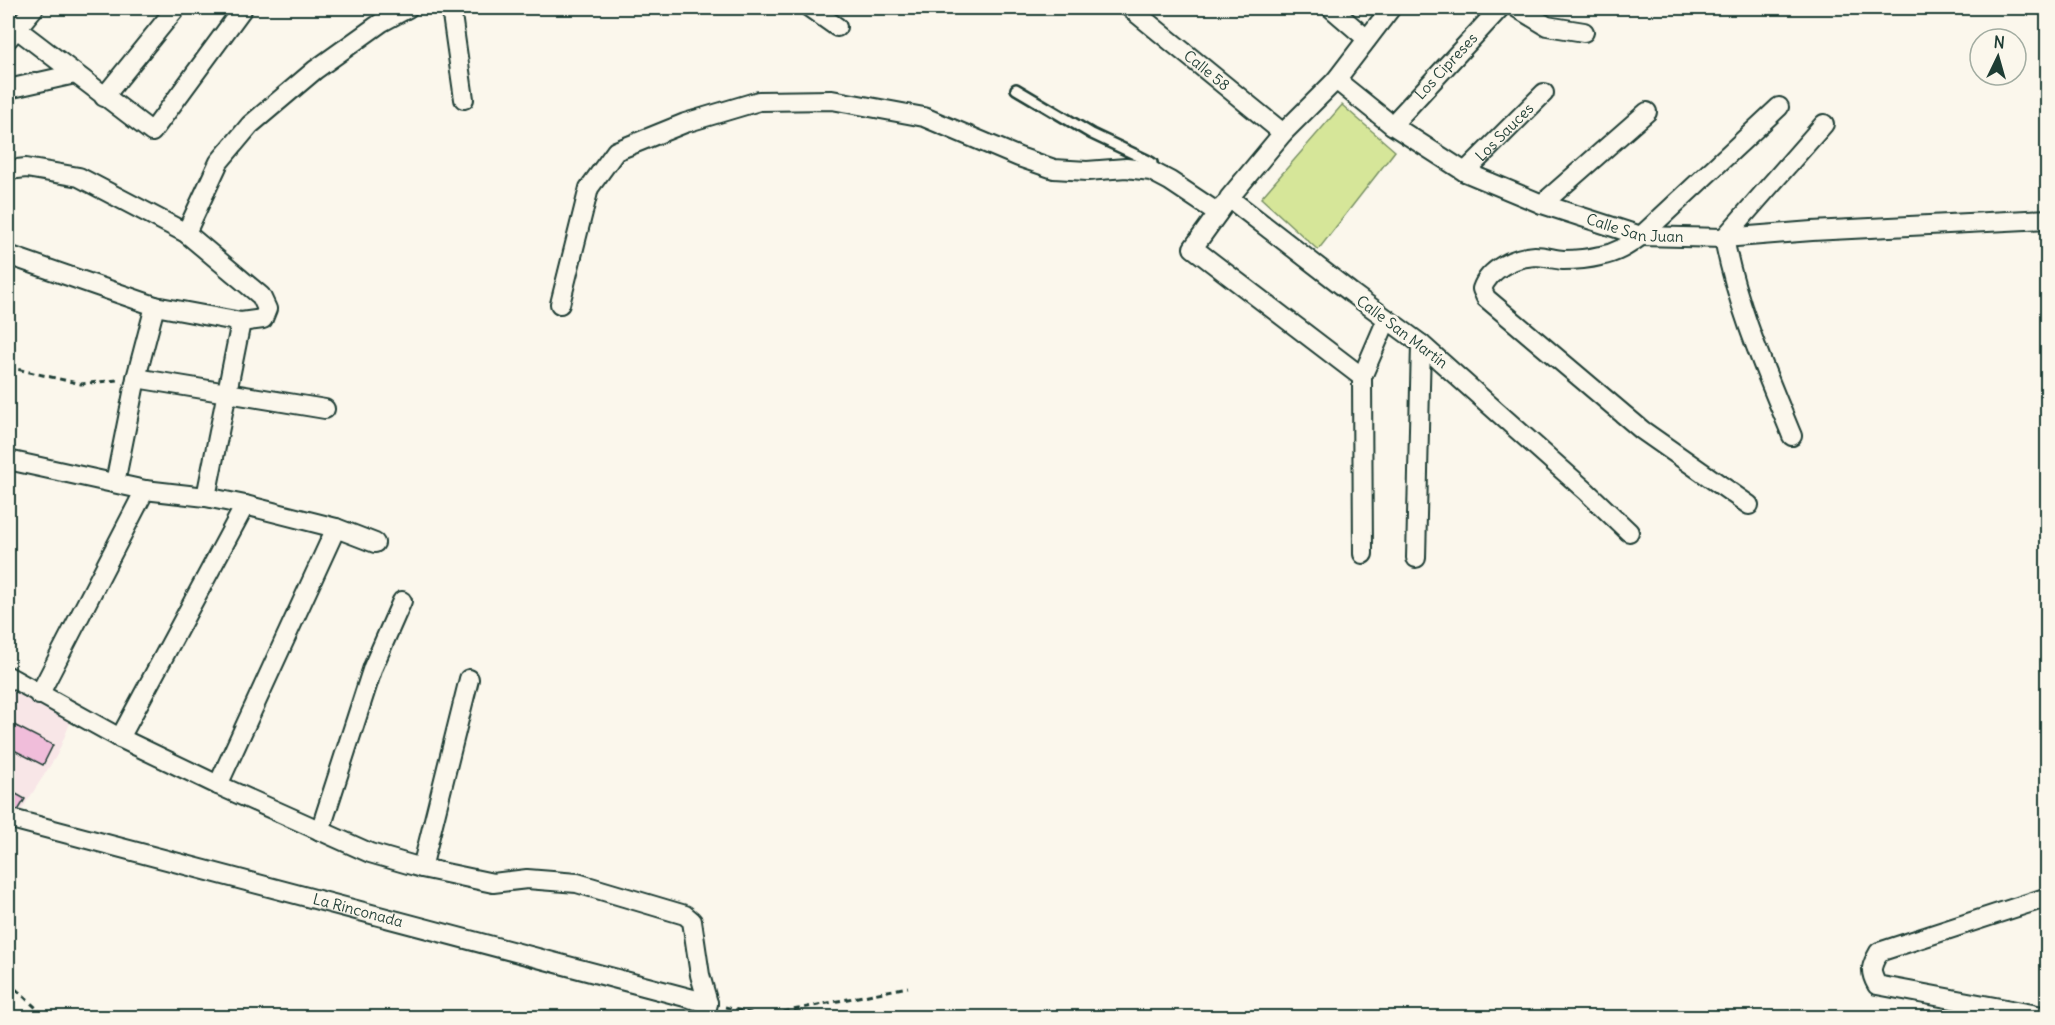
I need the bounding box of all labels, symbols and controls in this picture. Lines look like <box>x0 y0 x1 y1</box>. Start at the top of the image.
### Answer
north arrow <box>1968 27 2028 87</box>
street label: Los Cipreses <box>1410 28 1482 103</box>
text: N <box>1993 32 2006 53</box>
street label: Calle 58 <box>1180 46 1234 95</box>
street label: Los Sauces <box>1471 99 1537 165</box>
street label: Calle San Juan <box>1584 209 1684 246</box>
street label: Calle San Martín <box>1353 291 1452 372</box>
street label: La Rinconada <box>311 889 406 931</box>

